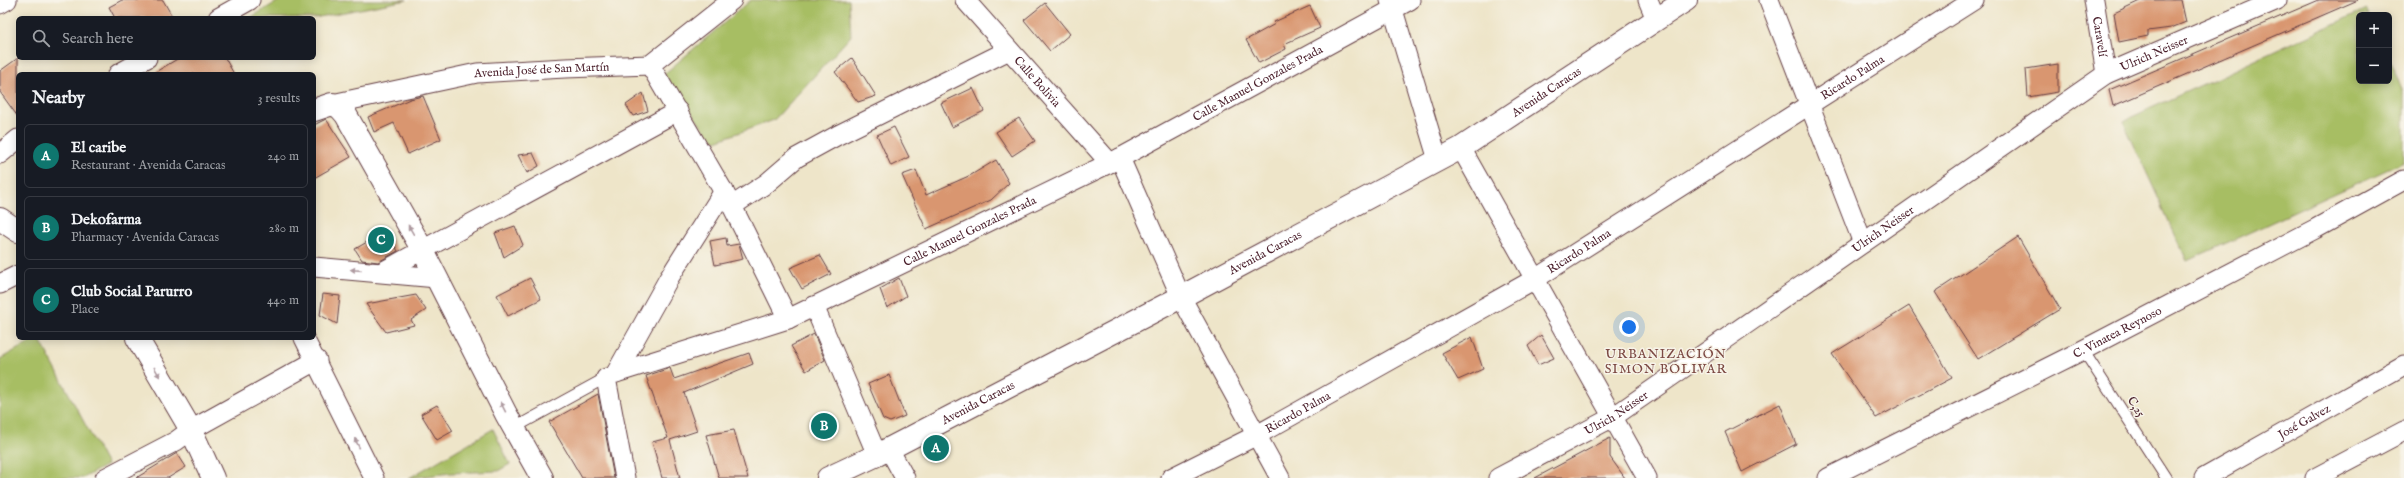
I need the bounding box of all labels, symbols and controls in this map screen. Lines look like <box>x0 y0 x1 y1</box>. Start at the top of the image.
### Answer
map controls <box>2356 12 2392 84</box>
button: + <box>2356 12 2392 48</box>
street label: Caravelí <box>2089 15 2111 58</box>
search box <box>16 16 316 60</box>
icon: search <box>30 27 52 49</box>
text: Search here <box>62 29 133 48</box>
street label: Ulrich Neisser <box>2118 32 2191 75</box>
street label: Calle Manuel Gonzales Prada <box>1190 41 1326 124</box>
button: − <box>2356 48 2392 84</box>
street label: Ricardo Palma <box>1818 51 1888 103</box>
street label: Calle Bolivia <box>1011 53 1065 111</box>
street label: Avenida José de San Martín <box>473 59 610 81</box>
street label: Avenida Caracas <box>1508 64 1584 121</box>
text: Nearby <box>32 88 85 109</box>
text: 3 results <box>258 90 300 107</box>
text: El caribe <box>71 138 126 157</box>
text: A <box>42 148 50 165</box>
text: 240 m <box>267 148 299 165</box>
text: Restaurant · Avenida Caracas <box>71 157 225 174</box>
street label: Calle Manuel Gonzales Prada <box>901 192 1039 270</box>
street label: Ulrich Neisser <box>1849 202 1917 256</box>
text: Dekofarma <box>71 210 141 229</box>
text: B <box>42 220 50 237</box>
text: 280 m <box>269 220 299 237</box>
one-way arrow <box>407 224 414 235</box>
pin: C <box>368 225 394 255</box>
street label: Ricardo Palma <box>1544 225 1614 277</box>
street label: Avenida Caracas <box>1225 227 1304 278</box>
text: Pharmacy · Avenida Caracas <box>71 229 219 246</box>
one-way arrow <box>350 267 362 274</box>
text: Club Social Parurro <box>71 282 192 301</box>
text: C <box>41 292 51 309</box>
text: 440 m <box>267 292 299 309</box>
text: Place <box>71 301 99 318</box>
street label: C. Vinatea Reynoso <box>2070 303 2165 361</box>
your location <box>1619 317 1639 337</box>
district label: URBANIZACIÓN SIMON BOLIVAR <box>1605 346 1727 378</box>
one-way arrow <box>153 366 160 378</box>
street label: Avenida Caracas <box>938 377 1017 428</box>
street label: Ricardo Palma <box>1263 387 1334 436</box>
street label: Ulrich Neisser <box>1582 387 1651 438</box>
street label: C,25 <box>2124 394 2149 421</box>
one-way arrow <box>499 401 506 413</box>
street label: José Galvez <box>2274 401 2333 444</box>
pin: B <box>811 411 837 441</box>
pin: A <box>923 433 949 463</box>
one-way arrow <box>354 437 360 449</box>

